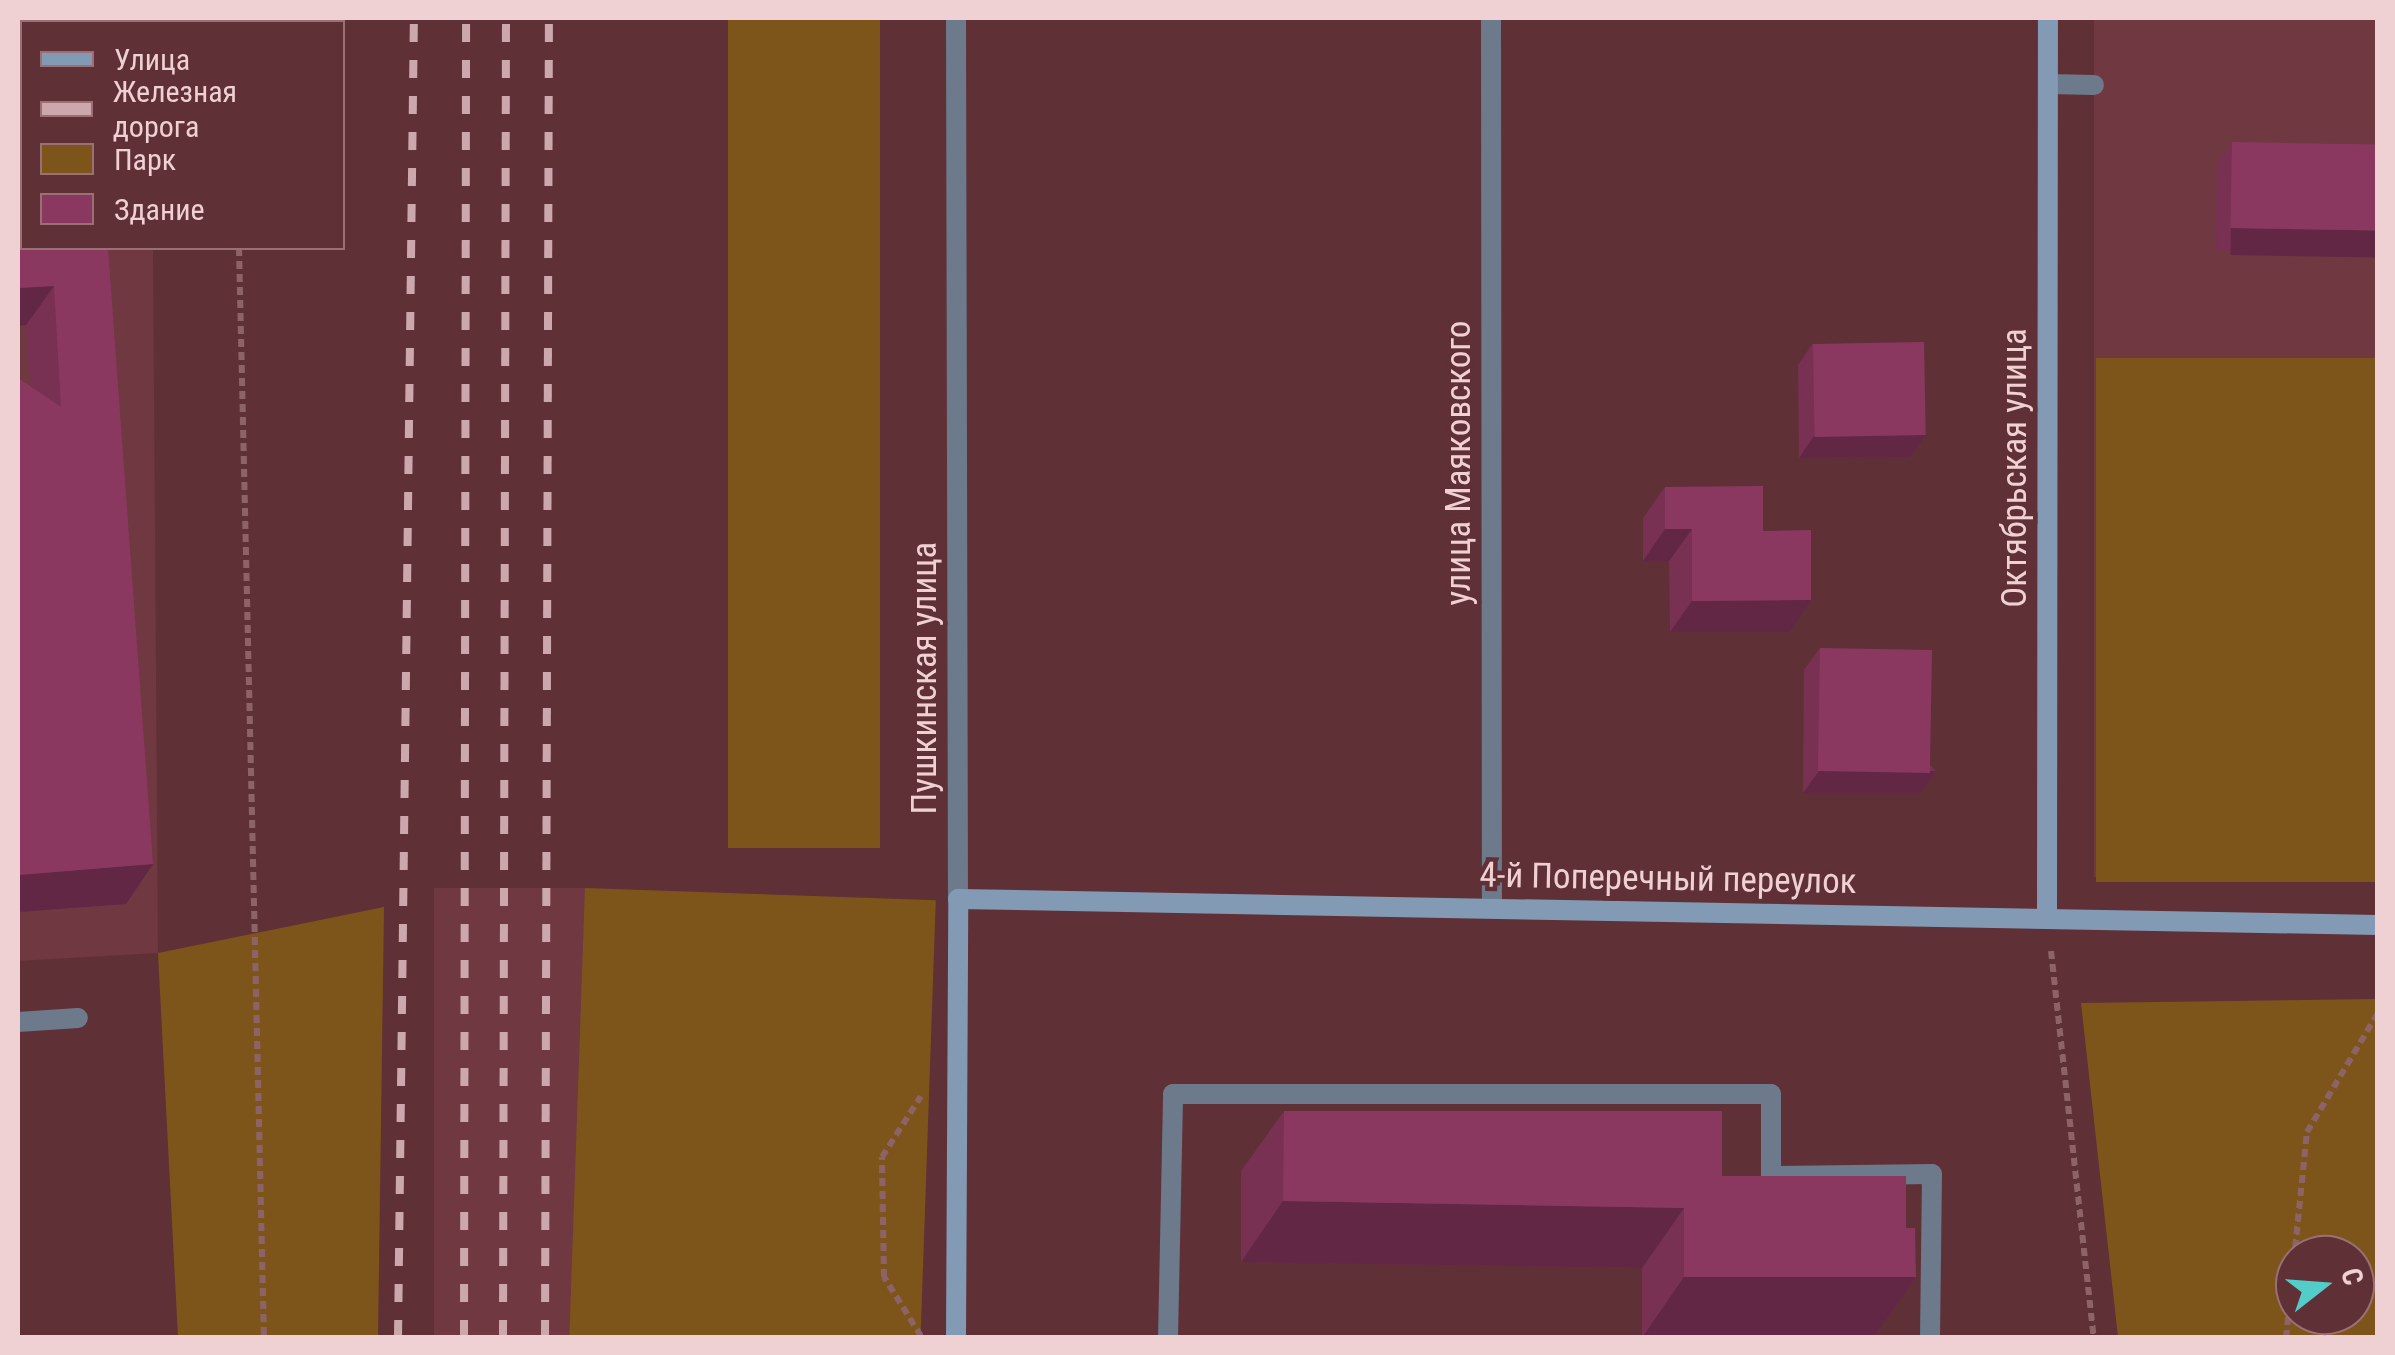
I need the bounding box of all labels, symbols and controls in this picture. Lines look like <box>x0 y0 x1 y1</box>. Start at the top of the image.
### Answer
legend <box>20 20 345 250</box>
text: Улица <box>114 42 190 77</box>
text: Железная дорога <box>113 74 237 144</box>
text: Парк <box>114 142 176 177</box>
text: Здание <box>114 192 205 227</box>
street label: улица Маяковского <box>1438 321 1480 605</box>
street label: Октябрьская улица <box>1994 328 2036 608</box>
street label: Пушкинская улица <box>904 542 946 814</box>
street label: 4-й Поперечный переулок <box>1479 855 1857 903</box>
north arrow <box>2275 1235 2375 1335</box>
text: С <box>2334 1264 2370 1289</box>

